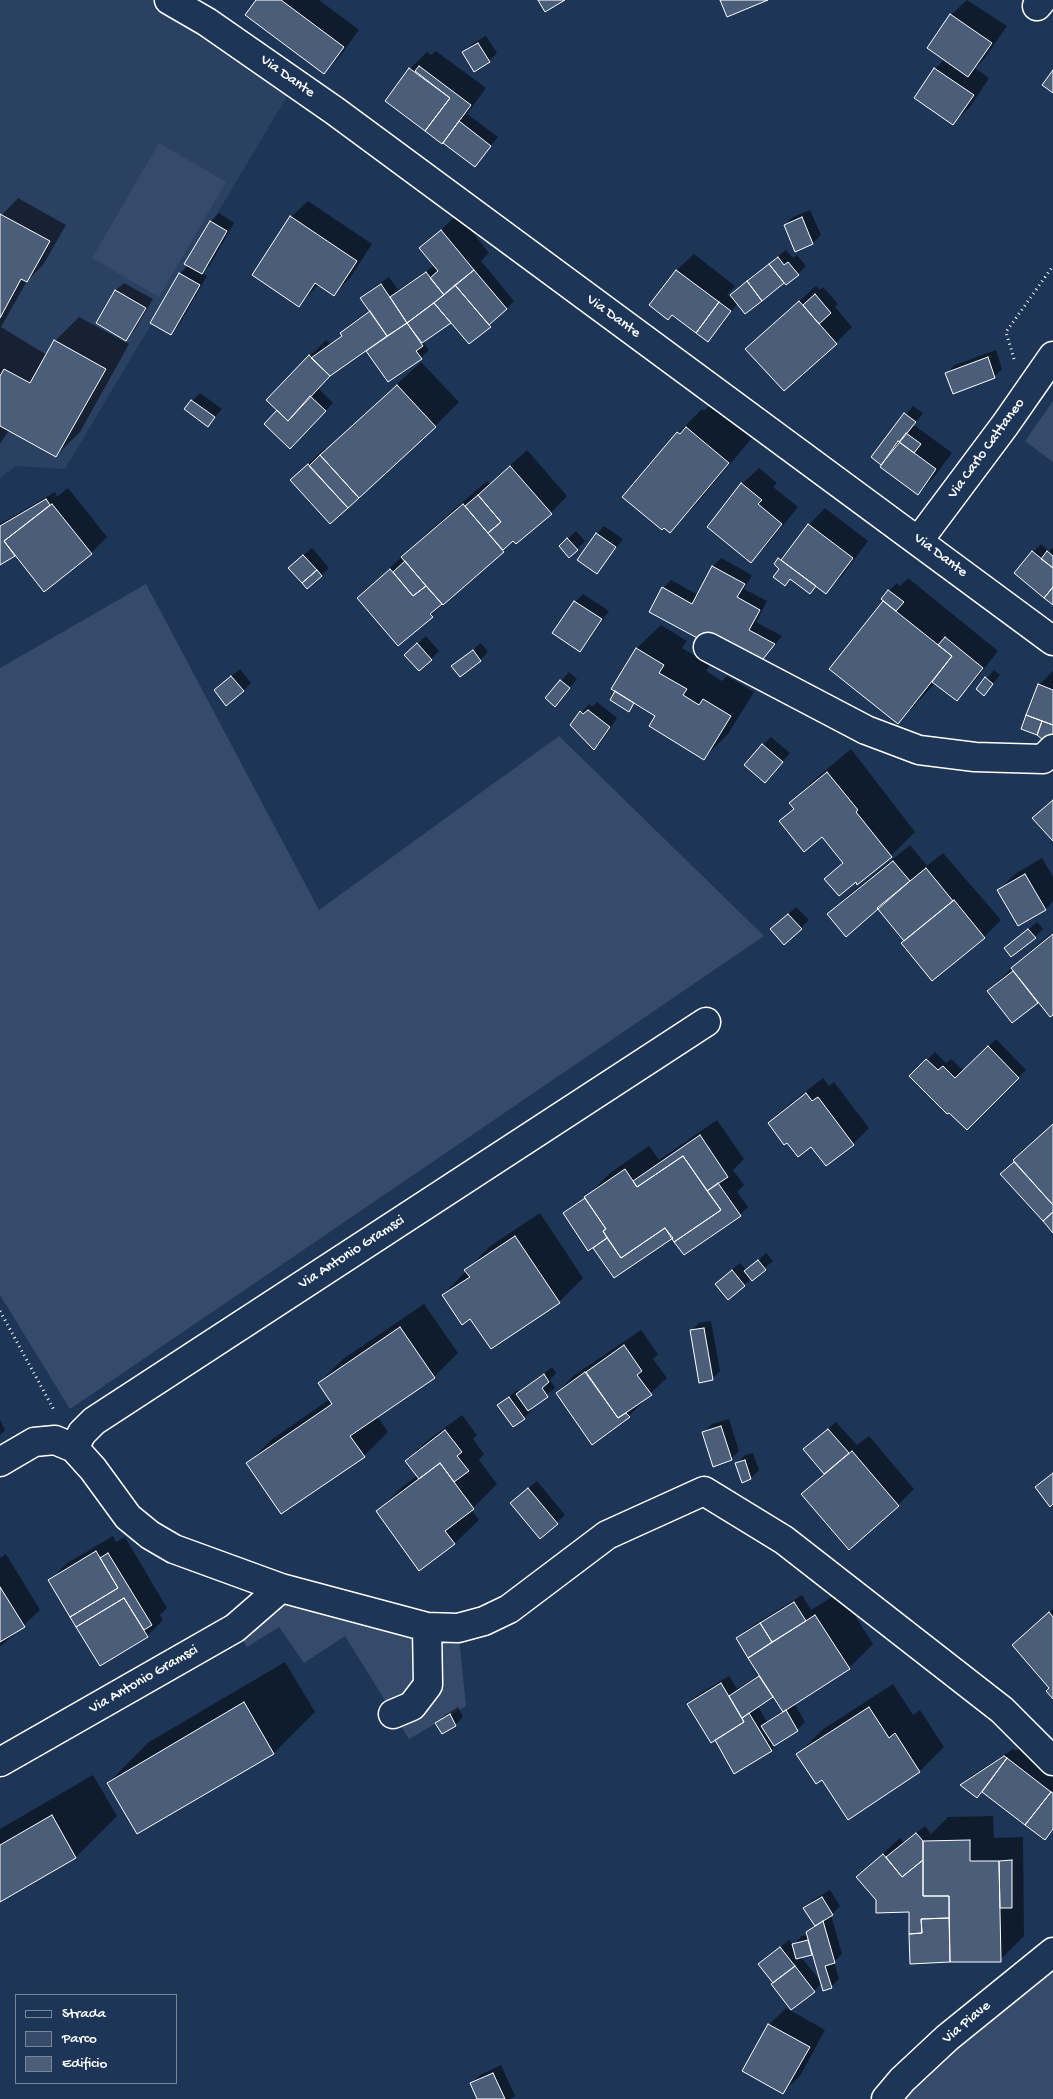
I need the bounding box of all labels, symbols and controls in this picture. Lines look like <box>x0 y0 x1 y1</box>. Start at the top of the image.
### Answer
street label: Via Dante <box>256 52 318 102</box>
street label: Via Dante <box>582 291 644 343</box>
street label: Via Carlo Cattaneo <box>945 395 1029 503</box>
street label: Via Dante <box>910 530 970 582</box>
street label: Via Antonio Gramsci <box>296 1212 408 1294</box>
street label: Via Antonio Gramsci <box>86 1642 202 1718</box>
legend <box>15 1994 178 2084</box>
street label: Via Piave <box>939 1998 995 2048</box>
text: Strada <box>62 2005 106 2023</box>
text: Parco <box>62 2030 97 2048</box>
text: Edificio <box>62 2055 107 2073</box>

